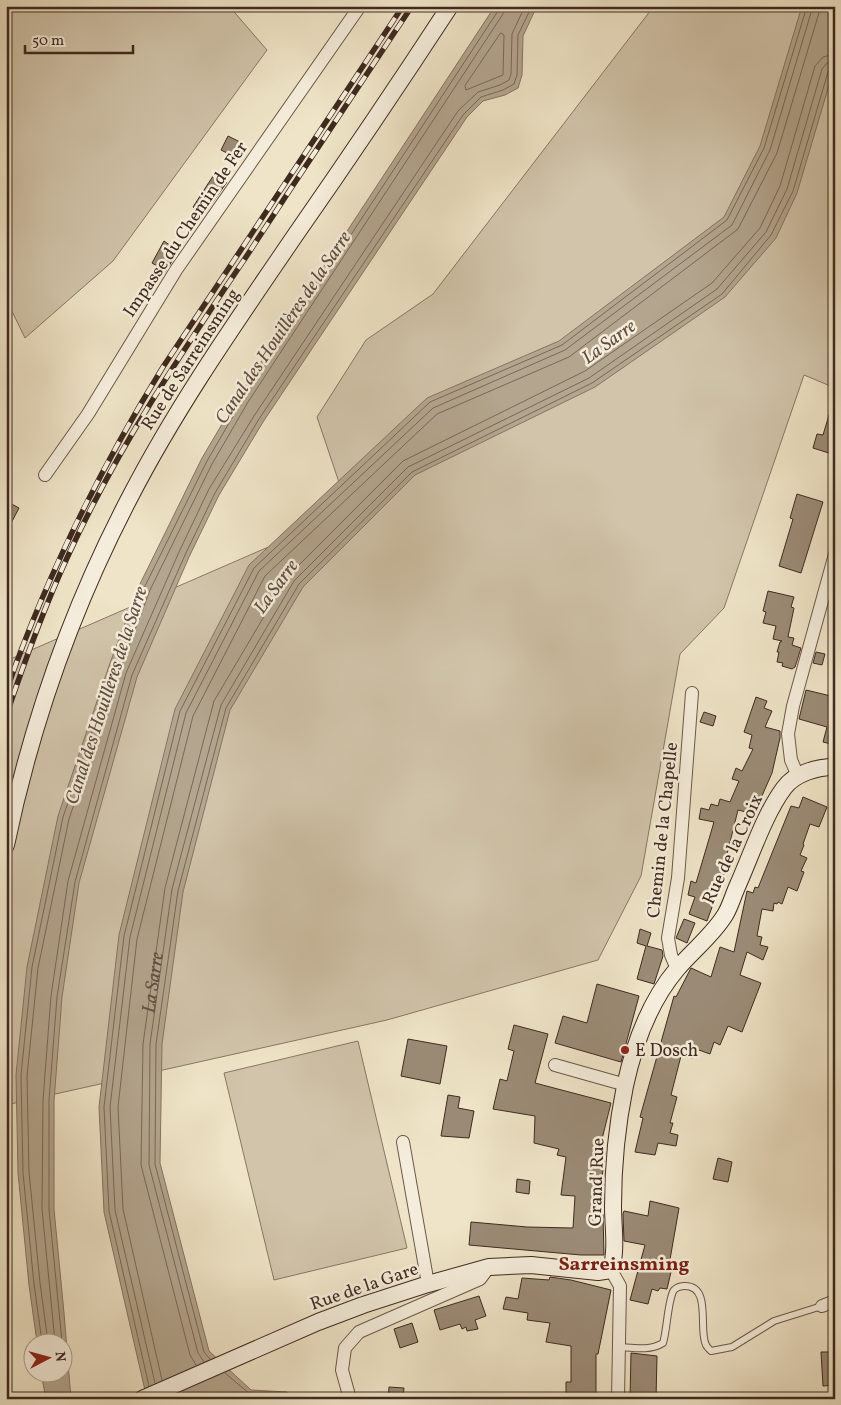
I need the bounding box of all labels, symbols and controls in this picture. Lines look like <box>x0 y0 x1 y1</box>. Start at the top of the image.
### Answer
scale bar <box>25 22 132 54</box>
text: 50 m <box>32 31 64 52</box>
street label: Impasse du Chemin de Fer <box>118 137 255 323</box>
water label: Canal des Houillères de la Sarre <box>209 226 358 430</box>
street label: Rue de Sarreinsming <box>136 284 247 436</box>
water label: La Sarre <box>577 314 642 371</box>
water label: La Sarre <box>248 555 305 620</box>
water label: Canal des Houillères de la Sarre <box>59 583 154 808</box>
street label: Chemin de la Chapelle <box>642 741 685 919</box>
street label: Rue de la Croix <box>697 791 770 909</box>
water label: La Sarre <box>137 951 171 1015</box>
place label: E Dosch <box>635 1039 698 1064</box>
marker: E Dosch <box>619 1044 631 1056</box>
street label: Grand' Rue <box>583 1137 612 1227</box>
district label: Sarreinsming <box>558 1251 690 1279</box>
street label: Rue de la Gare <box>307 1257 422 1318</box>
north arrow <box>22 1332 72 1382</box>
text: N <box>49 1351 69 1363</box>

